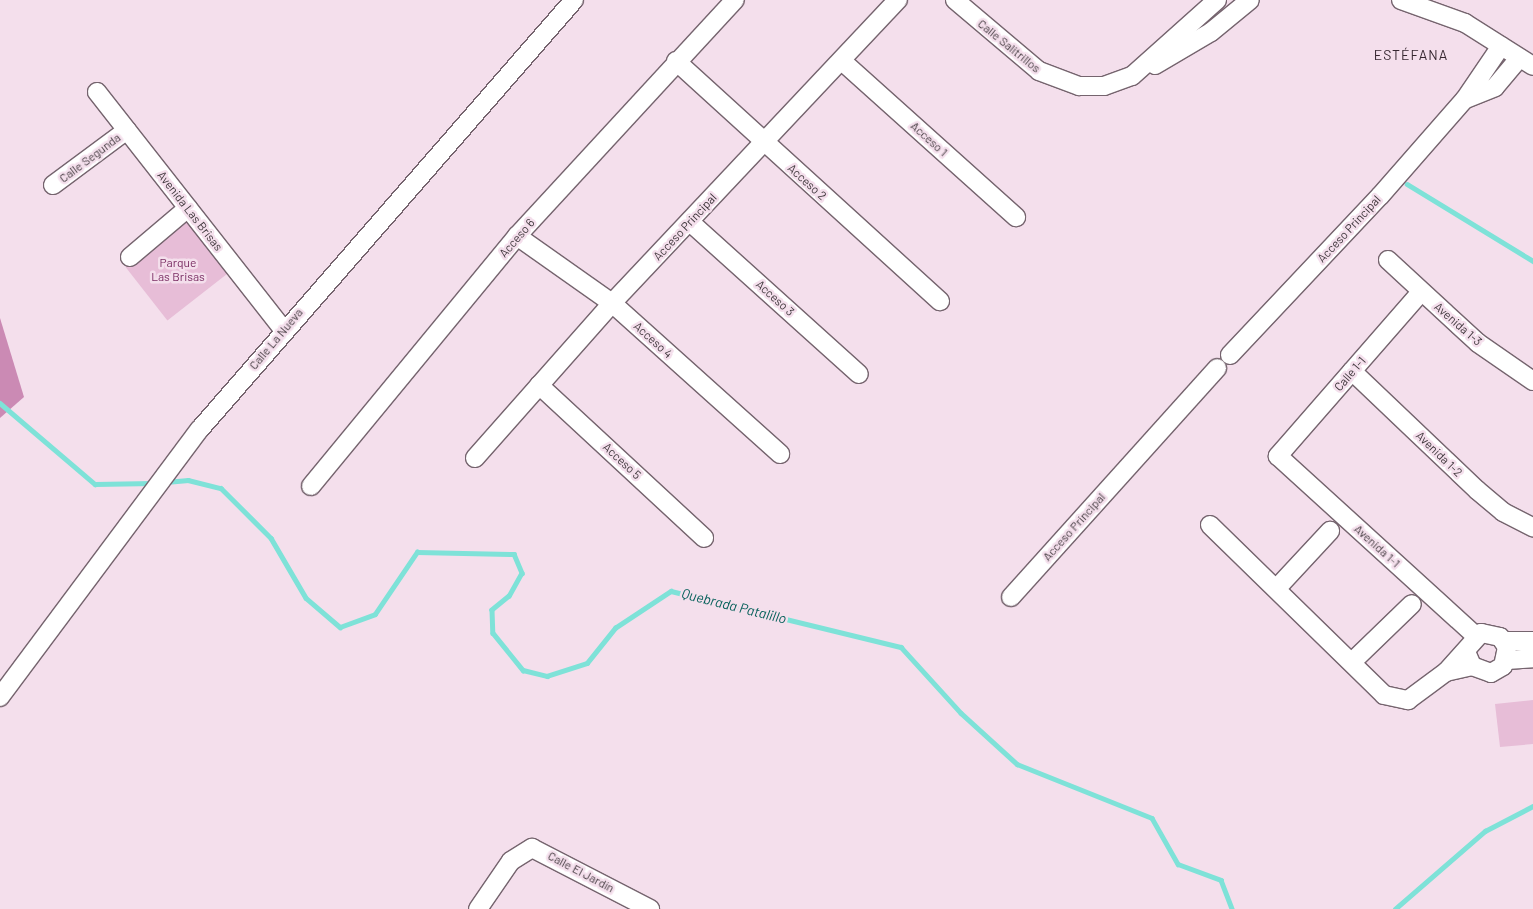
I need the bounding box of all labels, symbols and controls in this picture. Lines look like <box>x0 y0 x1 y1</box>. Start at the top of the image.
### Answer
street label: Calle Salitrillos <box>975 16 1043 76</box>
district label: ESTÉFANA <box>1373 47 1449 63</box>
street label: Acceso 1 <box>908 119 950 159</box>
street label: Calle Segunda <box>57 130 123 186</box>
street label: Acceso 2 <box>785 161 829 203</box>
street label: Avenida Las Brisas <box>154 168 226 254</box>
street label: Acceso Principal <box>650 191 720 263</box>
street label: Acceso Principal <box>1314 193 1384 265</box>
street label: Acceso 6 <box>496 216 538 260</box>
park label: Parque Las Brisas <box>151 256 205 284</box>
street label: Acceso 3 <box>753 277 797 319</box>
street label: Avenida 1-3 <box>1431 299 1485 349</box>
street label: Calle La Nueva <box>246 305 306 373</box>
street label: Acceso 4 <box>631 319 675 361</box>
street label: Calle 1-1 <box>1331 354 1369 394</box>
street label: Avenida 1-2 <box>1413 428 1465 480</box>
street label: Acceso 5 <box>600 440 644 482</box>
street label: Acceso Principal <box>1040 490 1108 564</box>
street label: Avenida 1-1 <box>1351 522 1403 570</box>
water label: Quebrada Patalillo <box>680 585 788 627</box>
street label: Calle El Jardín <box>545 849 617 895</box>

